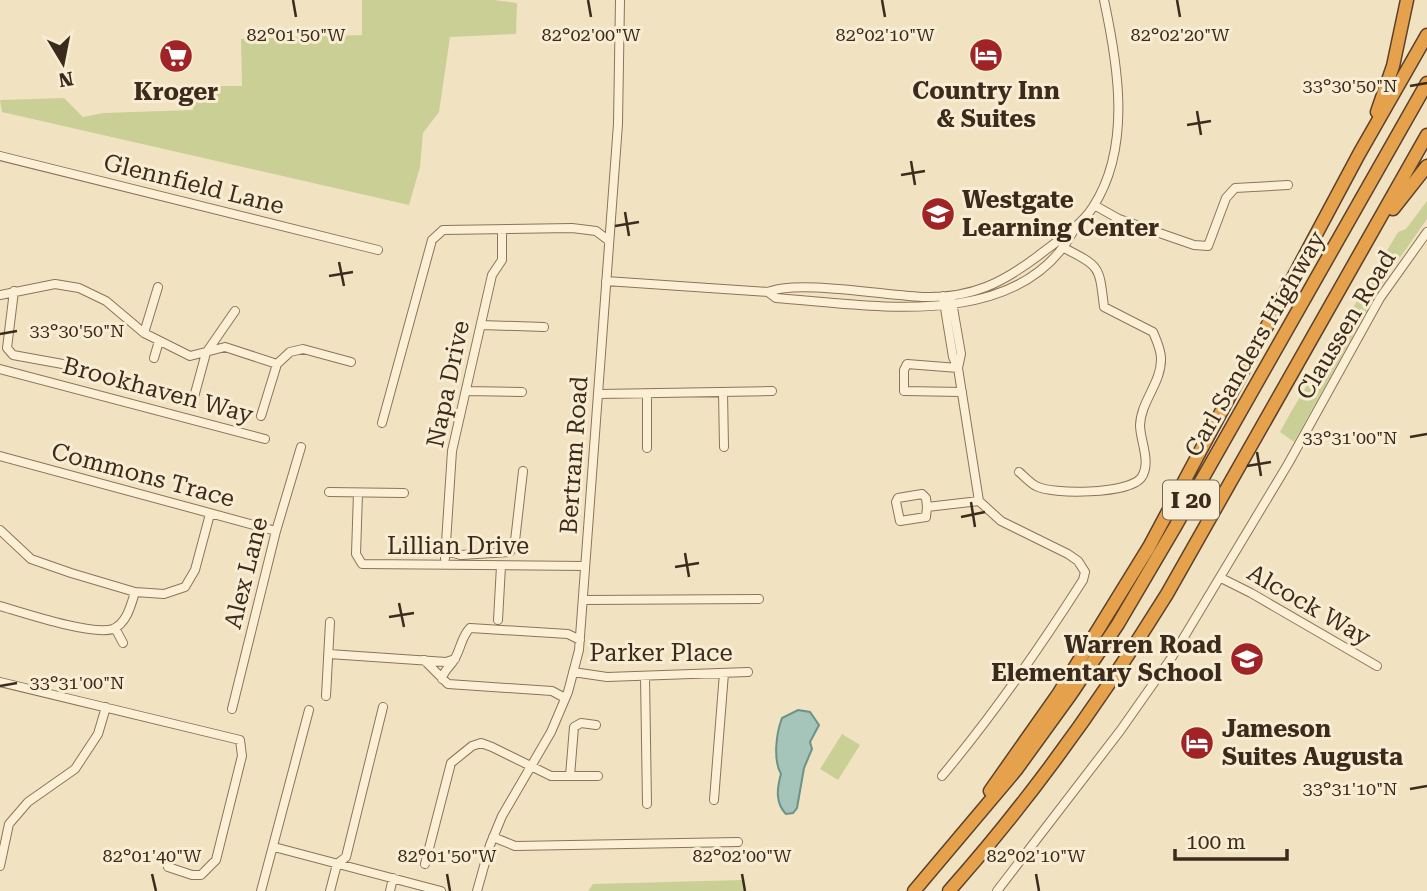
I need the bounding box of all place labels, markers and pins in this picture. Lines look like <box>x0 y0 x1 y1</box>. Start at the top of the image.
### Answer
hotel icon: Country Inn & Suites <box>967 36 1005 74</box>
supermarket icon: Kroger <box>157 37 195 75</box>
place label: Country Inn & Suites <box>912 77 1060 133</box>
place label: Kroger <box>134 78 218 106</box>
place label: Westgate Learning Center <box>962 186 1159 242</box>
school or university icon: Westgate Learning Center <box>919 195 957 233</box>
place label: Warren Road Elementary School <box>991 631 1222 687</box>
school or university icon: Warren Road Elementary School <box>1228 640 1266 678</box>
place label: Jameson Suites Augusta <box>1222 715 1403 771</box>
hotel icon: Jameson Suites Augusta <box>1178 724 1216 762</box>

